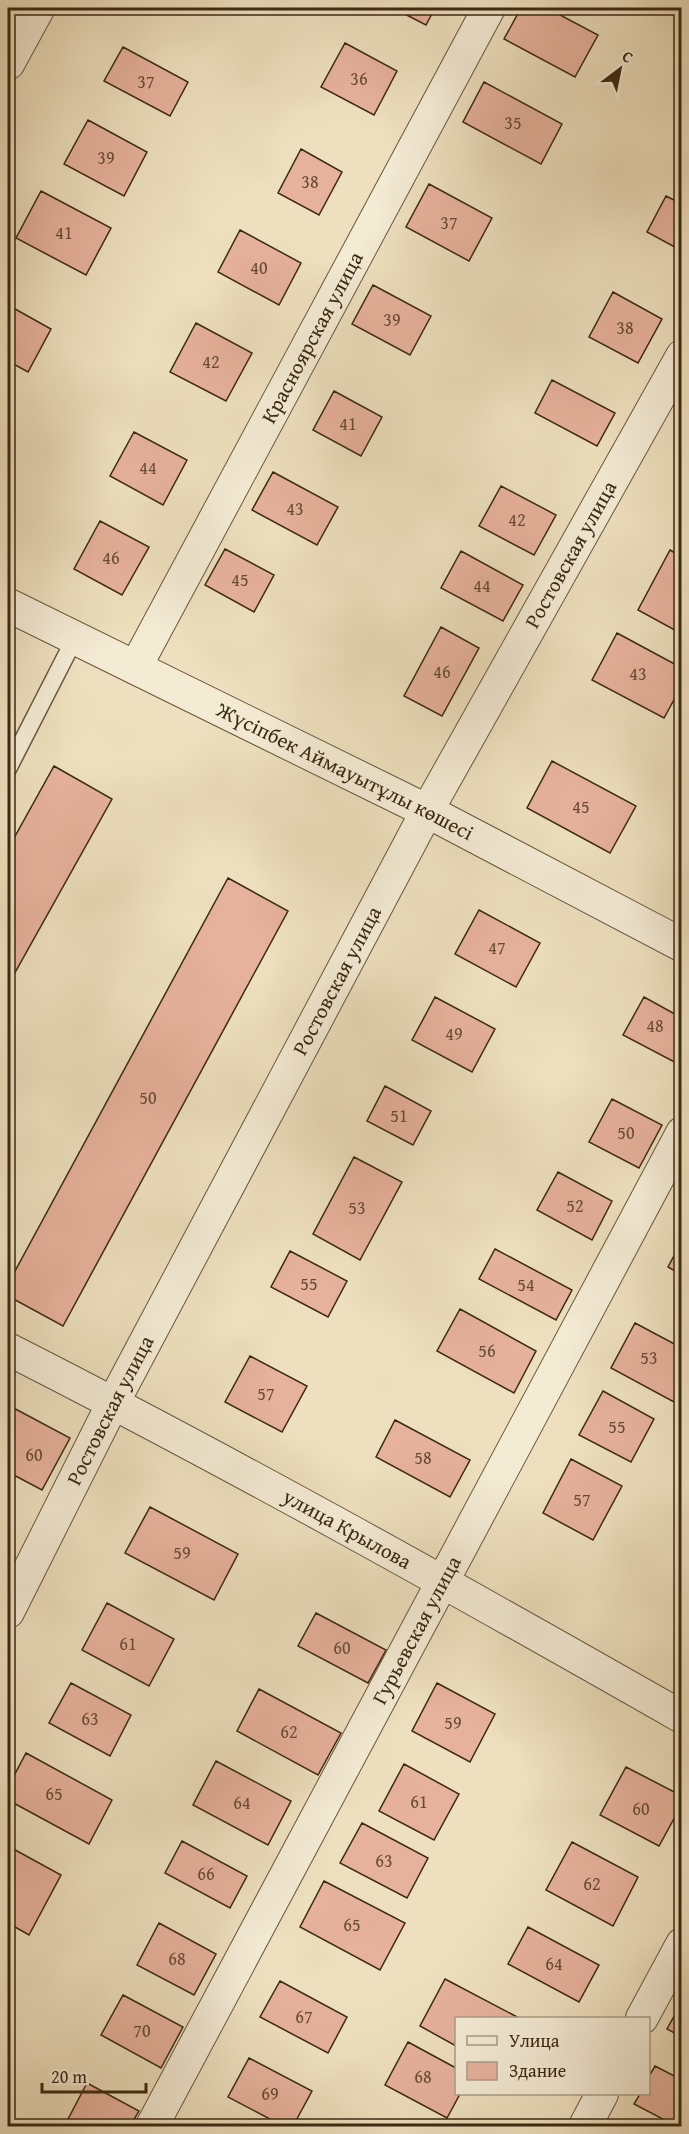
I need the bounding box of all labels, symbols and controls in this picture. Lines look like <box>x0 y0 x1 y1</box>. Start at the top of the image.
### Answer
north arrow <box>590 39 650 99</box>
text: С <box>618 44 638 69</box>
house number: 36 <box>350 65 368 92</box>
house number: 37 <box>137 68 155 95</box>
house number: 35 <box>504 109 522 136</box>
house number: 39 <box>97 144 115 171</box>
house number: 38 <box>301 168 319 195</box>
house number: 37 <box>440 209 458 236</box>
house number: 41 <box>55 219 73 246</box>
street label: Красноярская улица <box>253 246 371 429</box>
house number: 40 <box>250 254 268 281</box>
house number: 39 <box>383 306 401 333</box>
house number: 38 <box>616 314 634 341</box>
house number: 42 <box>202 348 220 375</box>
house number: 41 <box>339 410 357 437</box>
house number: 44 <box>139 454 157 481</box>
street label: Ростовская улица <box>516 475 624 634</box>
house number: 43 <box>286 495 304 522</box>
house number: 42 <box>508 506 526 533</box>
house number: 46 <box>102 544 120 571</box>
house number: 45 <box>231 566 249 593</box>
house number: 44 <box>473 572 491 599</box>
house number: 46 <box>433 658 451 685</box>
house number: 43 <box>629 660 647 687</box>
street label: Жүсіпбек Аймауытұлы көшесі <box>211 694 480 848</box>
house number: 45 <box>572 793 590 820</box>
street label: Ростовская улица <box>284 900 389 1060</box>
house number: 47 <box>488 934 506 961</box>
house number: 48 <box>646 1012 664 1039</box>
house number: 49 <box>445 1020 463 1047</box>
house number: 50 <box>139 1084 157 1111</box>
house number: 51 <box>390 1102 408 1129</box>
house number: 50 <box>617 1119 635 1146</box>
house number: 52 <box>566 1192 584 1219</box>
house number: 53 <box>348 1194 366 1221</box>
house number: 55 <box>300 1270 318 1297</box>
house number: 54 <box>517 1271 535 1298</box>
street label: Ростовская улица <box>58 1330 161 1490</box>
house number: 56 <box>478 1337 496 1364</box>
house number: 53 <box>640 1344 658 1371</box>
house number: 57 <box>257 1380 275 1407</box>
house number: 55 <box>608 1413 626 1440</box>
house number: 60 <box>25 1441 43 1468</box>
house number: 58 <box>414 1444 432 1471</box>
street label: улица Крылова <box>276 1480 417 1577</box>
house number: 57 <box>573 1486 591 1513</box>
house number: 59 <box>173 1539 191 1566</box>
street label: Гурьевская улица <box>364 1550 469 1710</box>
house number: 61 <box>119 1630 137 1657</box>
house number: 60 <box>333 1634 351 1661</box>
house number: 63 <box>81 1705 99 1732</box>
house number: 59 <box>444 1709 462 1736</box>
house number: 62 <box>280 1718 298 1745</box>
house number: 65 <box>45 1780 63 1807</box>
house number: 61 <box>410 1788 428 1815</box>
house number: 64 <box>233 1789 251 1816</box>
house number: 60 <box>632 1795 650 1822</box>
house number: 63 <box>375 1847 393 1874</box>
house number: 66 <box>197 1860 215 1887</box>
house number: 62 <box>583 1870 601 1897</box>
house number: 65 <box>343 1911 361 1938</box>
house number: 68 <box>168 1945 186 1972</box>
house number: 64 <box>545 1950 563 1977</box>
house number: 67 <box>295 2003 313 2030</box>
house number: 70 <box>133 2017 151 2044</box>
legend <box>455 2017 650 2095</box>
text: Улица <box>509 2027 560 2054</box>
scale bar <box>42 2056 146 2094</box>
text: Здание <box>509 2057 566 2084</box>
text: 20 m <box>51 2063 87 2090</box>
house number: 68 <box>414 2063 432 2090</box>
house number: 69 <box>261 2080 279 2107</box>

